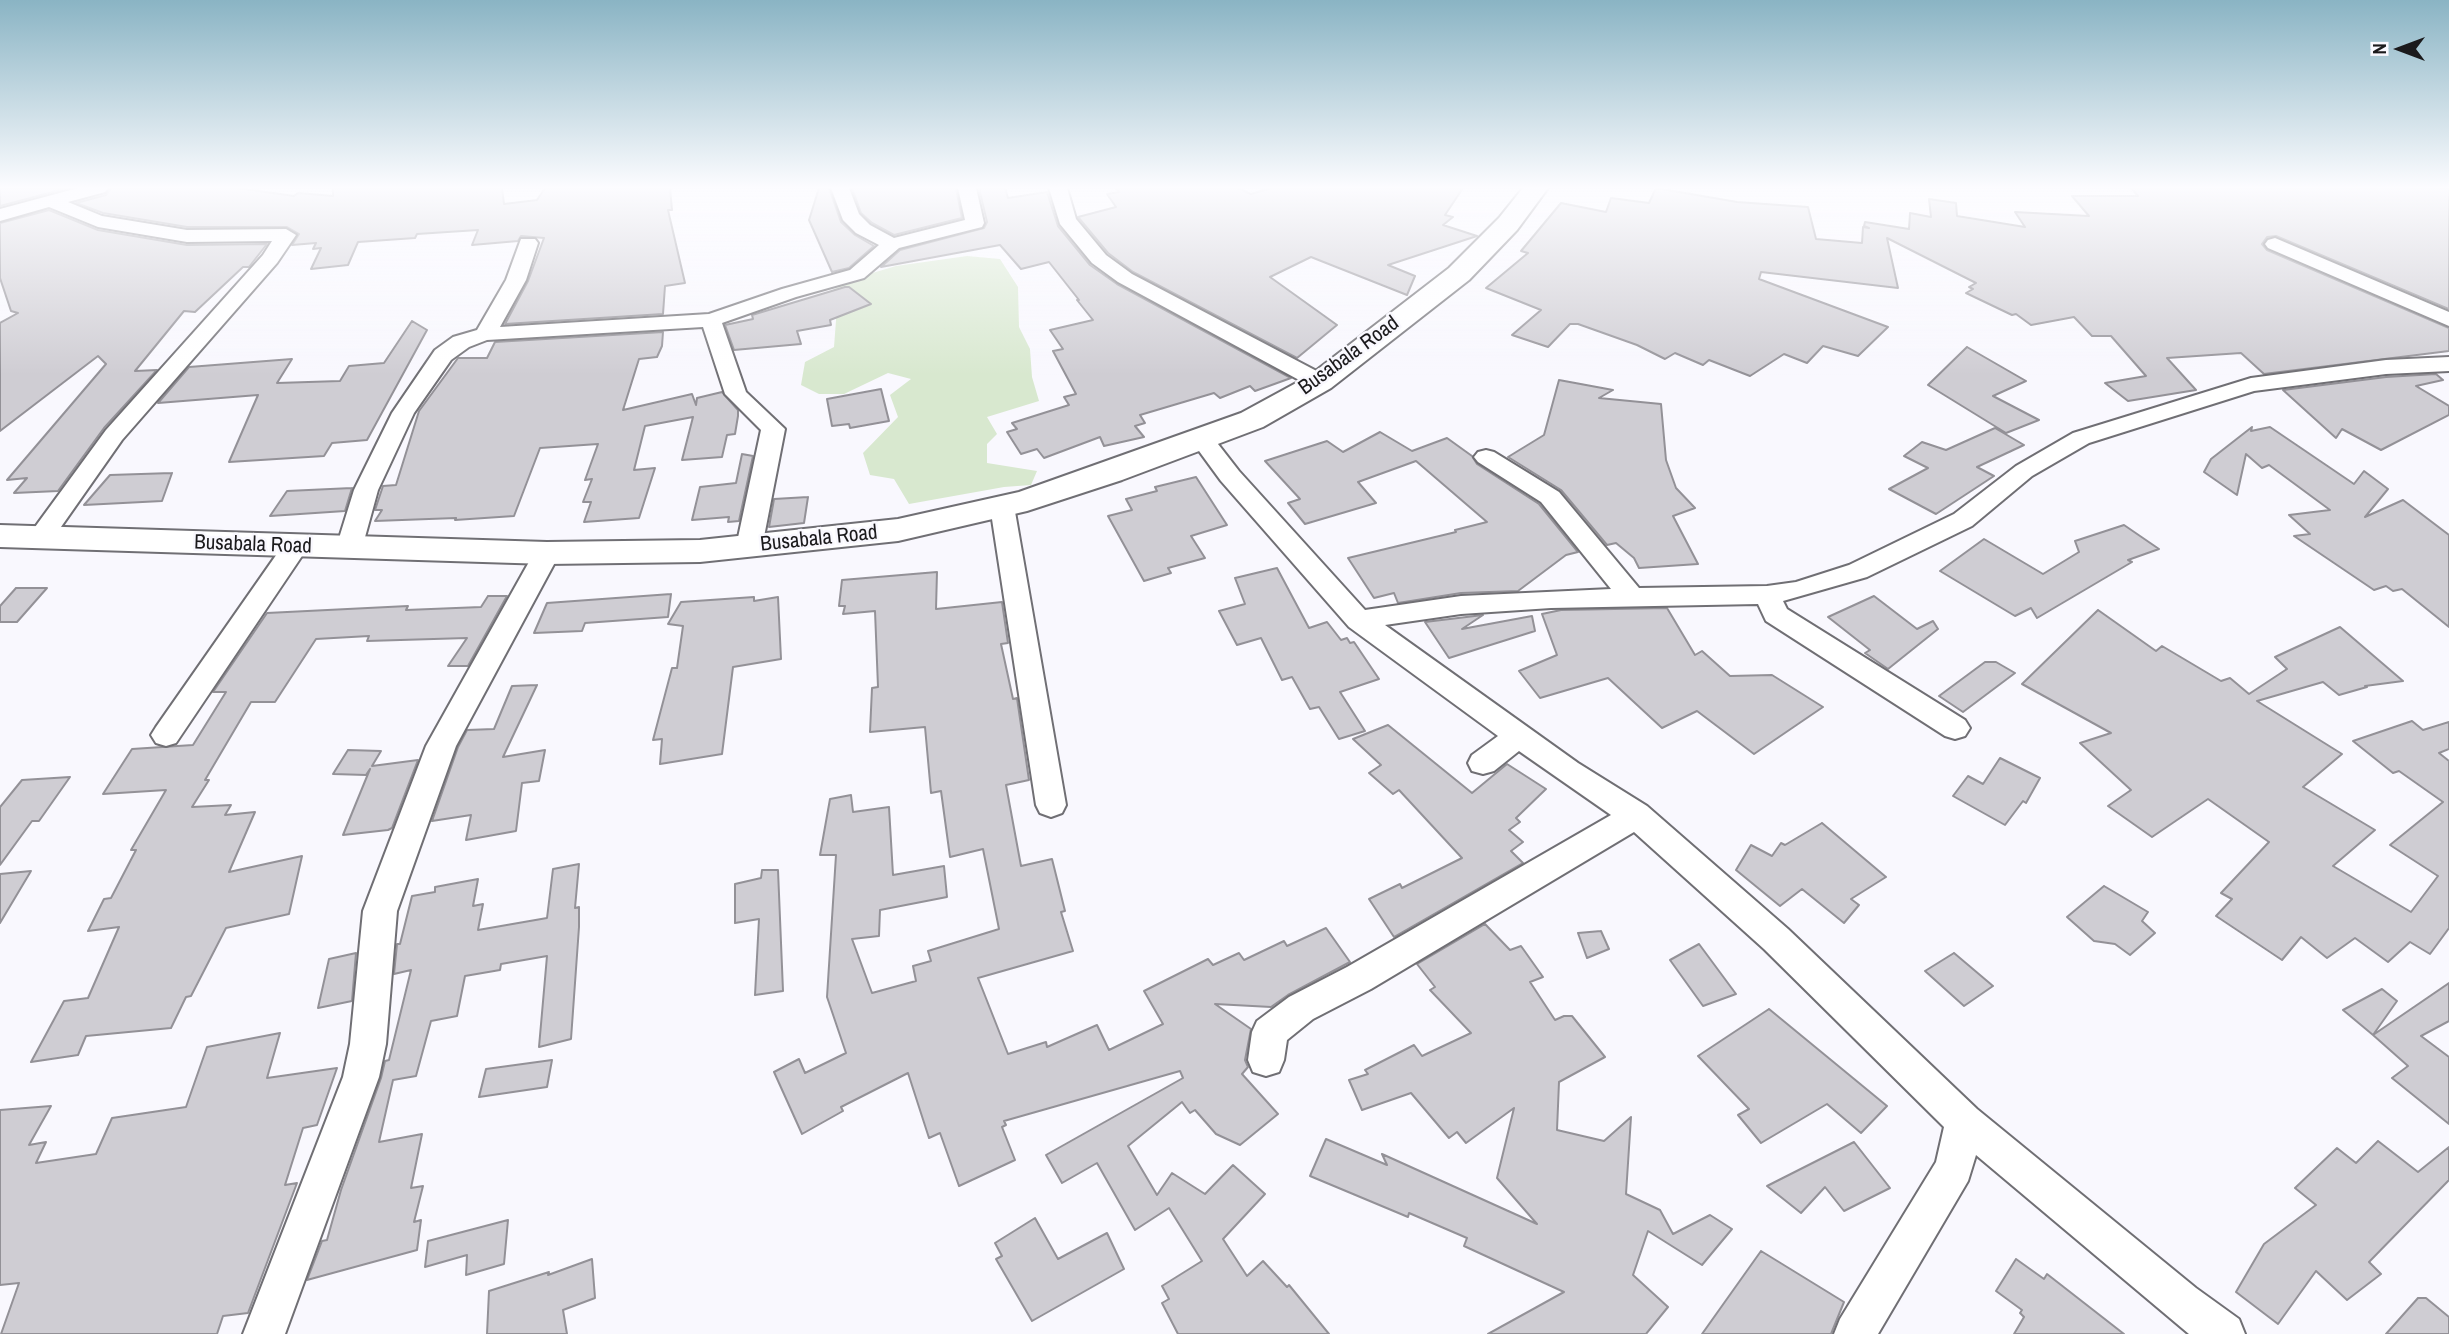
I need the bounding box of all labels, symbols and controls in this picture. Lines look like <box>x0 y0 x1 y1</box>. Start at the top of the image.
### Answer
north arrow <box>2365 14 2435 84</box>
text: N <box>2366 43 2392 55</box>
street label: Busabala Road <box>1294 311 1404 401</box>
street label: Busabala Road <box>759 520 879 558</box>
street label: Busabala Road <box>194 530 312 560</box>

